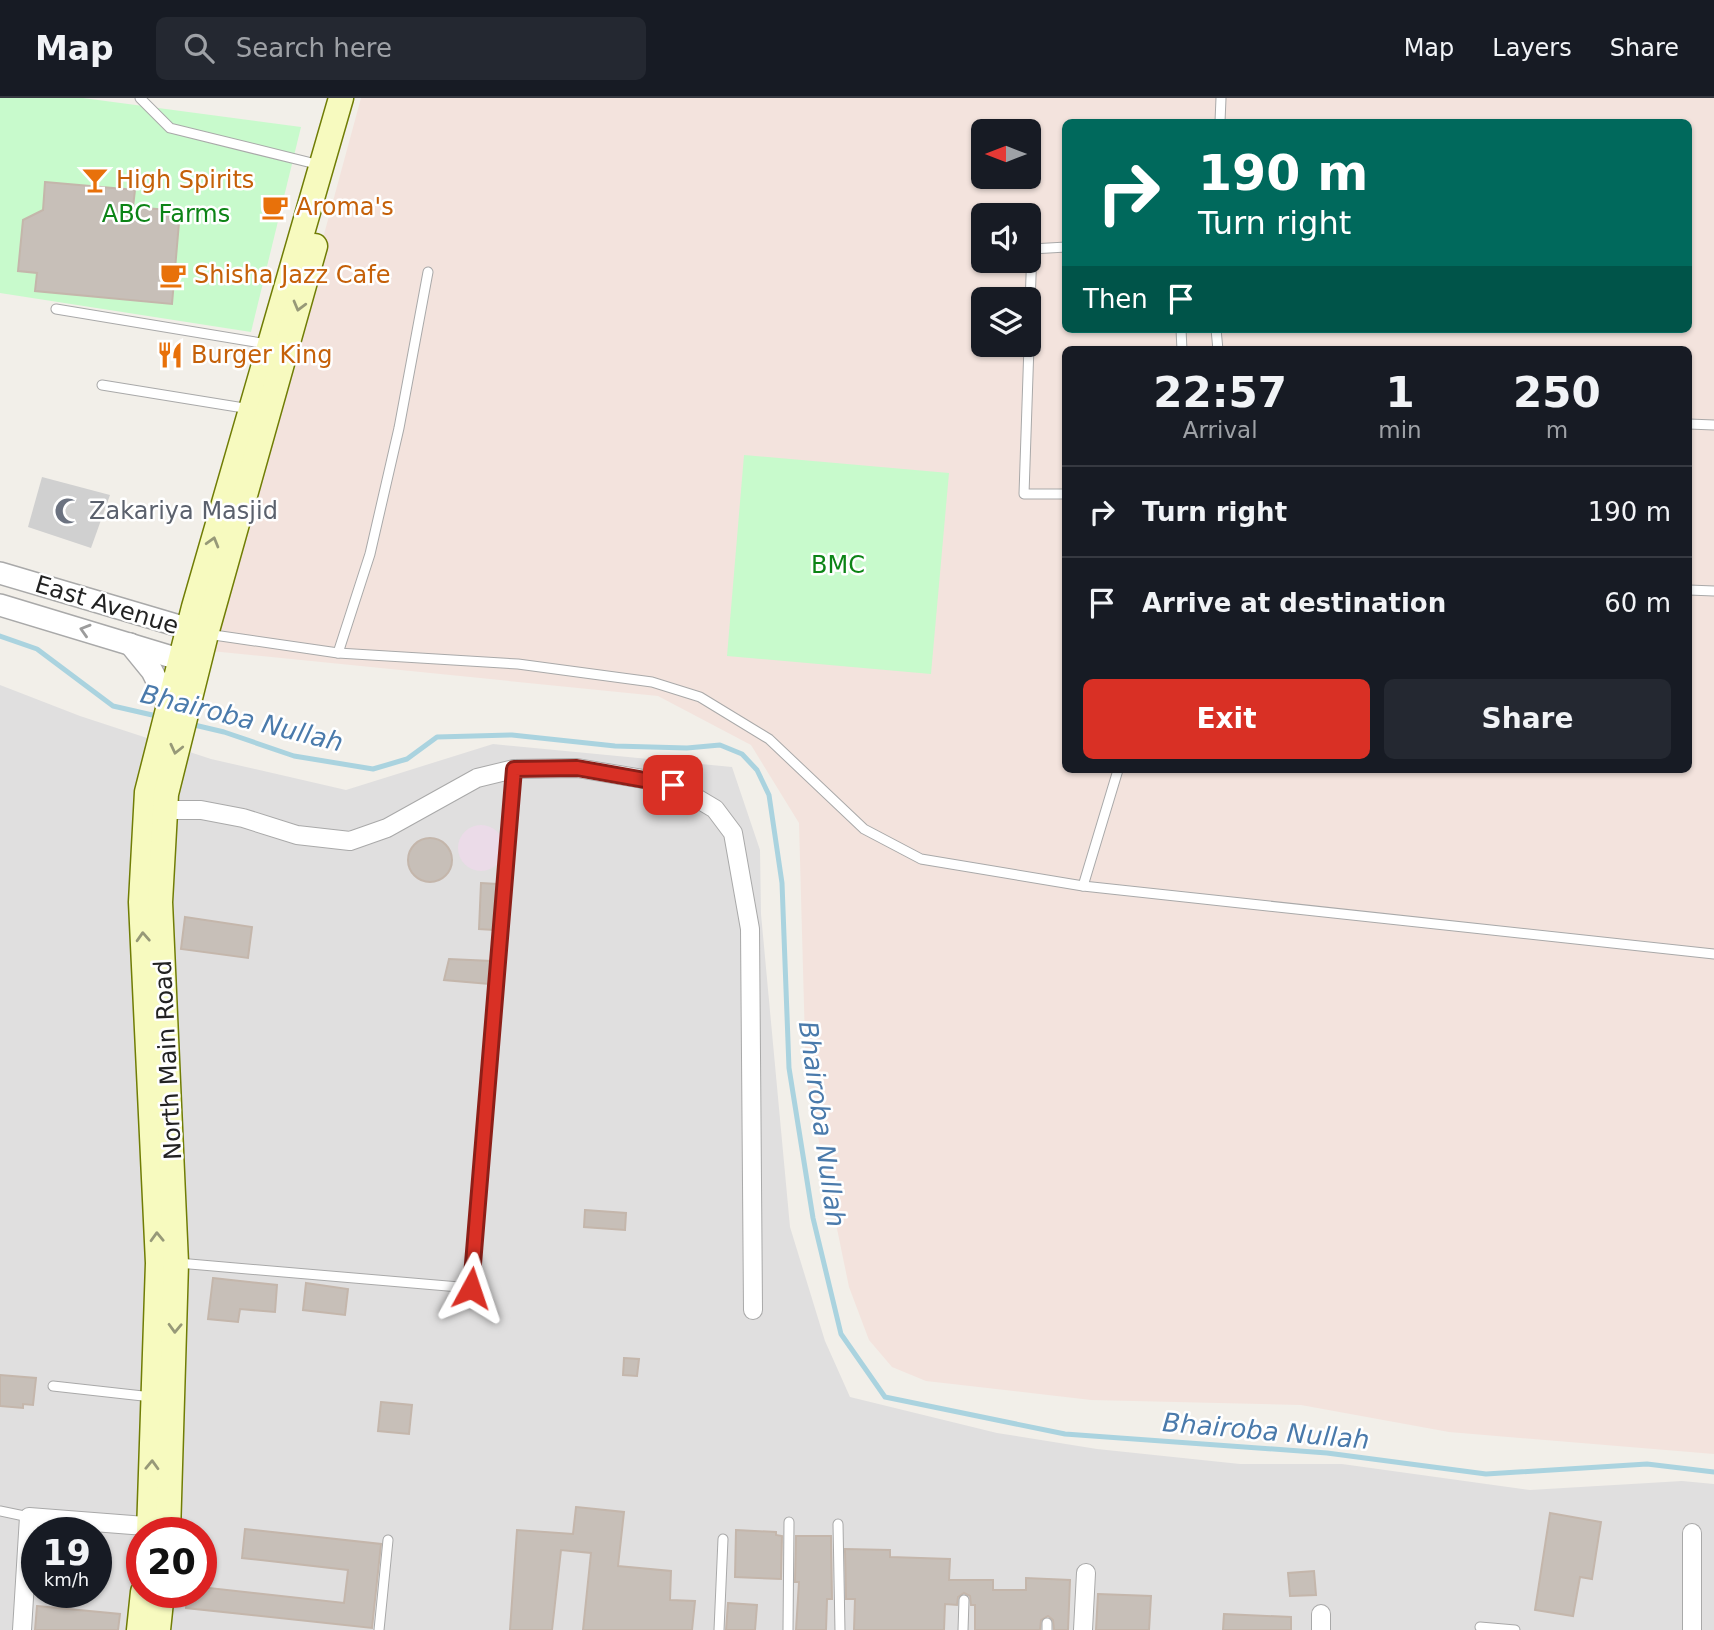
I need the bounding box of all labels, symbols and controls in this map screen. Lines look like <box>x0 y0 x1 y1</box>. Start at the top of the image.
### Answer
search box <box>156 17 646 80</box>
text: Map <box>35 29 114 68</box>
icon: search <box>180 29 218 67</box>
text: Search here <box>236 33 392 63</box>
text: Map <box>1404 34 1454 62</box>
text: Layers <box>1492 34 1572 62</box>
text: Share <box>1610 34 1679 62</box>
north arrow <box>971 119 1041 189</box>
map controls <box>971 119 1041 357</box>
text: 190 m <box>1198 145 1368 202</box>
icon: right <box>1083 147 1174 238</box>
bar icon: High Spirits <box>80 165 110 195</box>
place label: High Spirits <box>116 166 254 194</box>
cafe icon: Aroma's <box>260 192 290 222</box>
place label: Aroma's <box>296 193 394 221</box>
park label: ABC Farms <box>102 200 230 228</box>
button: sound <box>971 203 1041 273</box>
text: Turn right <box>1198 204 1351 242</box>
cafe icon: Shisha Jazz Cafe <box>158 260 188 290</box>
place label: Shisha Jazz Cafe <box>194 261 390 289</box>
icon: arrive <box>1162 280 1200 318</box>
text: Then <box>1083 284 1148 314</box>
button: layers <box>971 287 1041 357</box>
one-way arrow <box>293 300 307 312</box>
restaurant icon: Burger King <box>155 340 185 370</box>
place label: Burger King <box>191 341 332 369</box>
text: 22:57 <box>1153 368 1287 417</box>
text: 1 <box>1385 368 1415 417</box>
text: 250 <box>1513 368 1601 417</box>
text: Arrival <box>1183 417 1258 443</box>
text: min <box>1378 417 1422 443</box>
text: m <box>1546 417 1568 443</box>
icon: right <box>1083 493 1121 531</box>
mosque icon: Zakariya Masjid <box>53 496 83 526</box>
place label: Zakariya Masjid <box>89 497 278 525</box>
text: Turn right <box>1142 497 1287 527</box>
text: 190 m <box>1588 497 1671 527</box>
one-way arrow <box>205 536 220 548</box>
park label: BMC <box>811 551 865 579</box>
street label: East Avenue <box>32 570 182 640</box>
icon: arrive <box>1083 584 1121 622</box>
text: Arrive at destination <box>1142 588 1446 618</box>
text: 60 m <box>1604 588 1671 618</box>
one-way arrow <box>80 624 92 639</box>
water label: Bhairoba Nullah <box>138 678 346 758</box>
button: Exit <box>1083 679 1370 759</box>
button: Share <box>1384 679 1671 759</box>
one-way arrow <box>170 743 185 755</box>
pin <box>643 755 703 815</box>
icon: arrive <box>654 766 692 804</box>
one-way arrow <box>135 931 150 942</box>
street label: North Main Road <box>149 959 187 1161</box>
water label: Bhairoba Nullah <box>793 1019 851 1229</box>
one-way arrow <box>149 1232 164 1243</box>
position arrow <box>434 1251 508 1325</box>
one-way arrow <box>167 1322 182 1333</box>
water label: Bhairoba Nullah <box>1161 1407 1371 1455</box>
one-way arrow <box>144 1459 159 1470</box>
speed limit sign: 20 <box>126 1517 217 1608</box>
text: 19 <box>42 1533 91 1573</box>
text: km/h <box>44 1569 89 1590</box>

